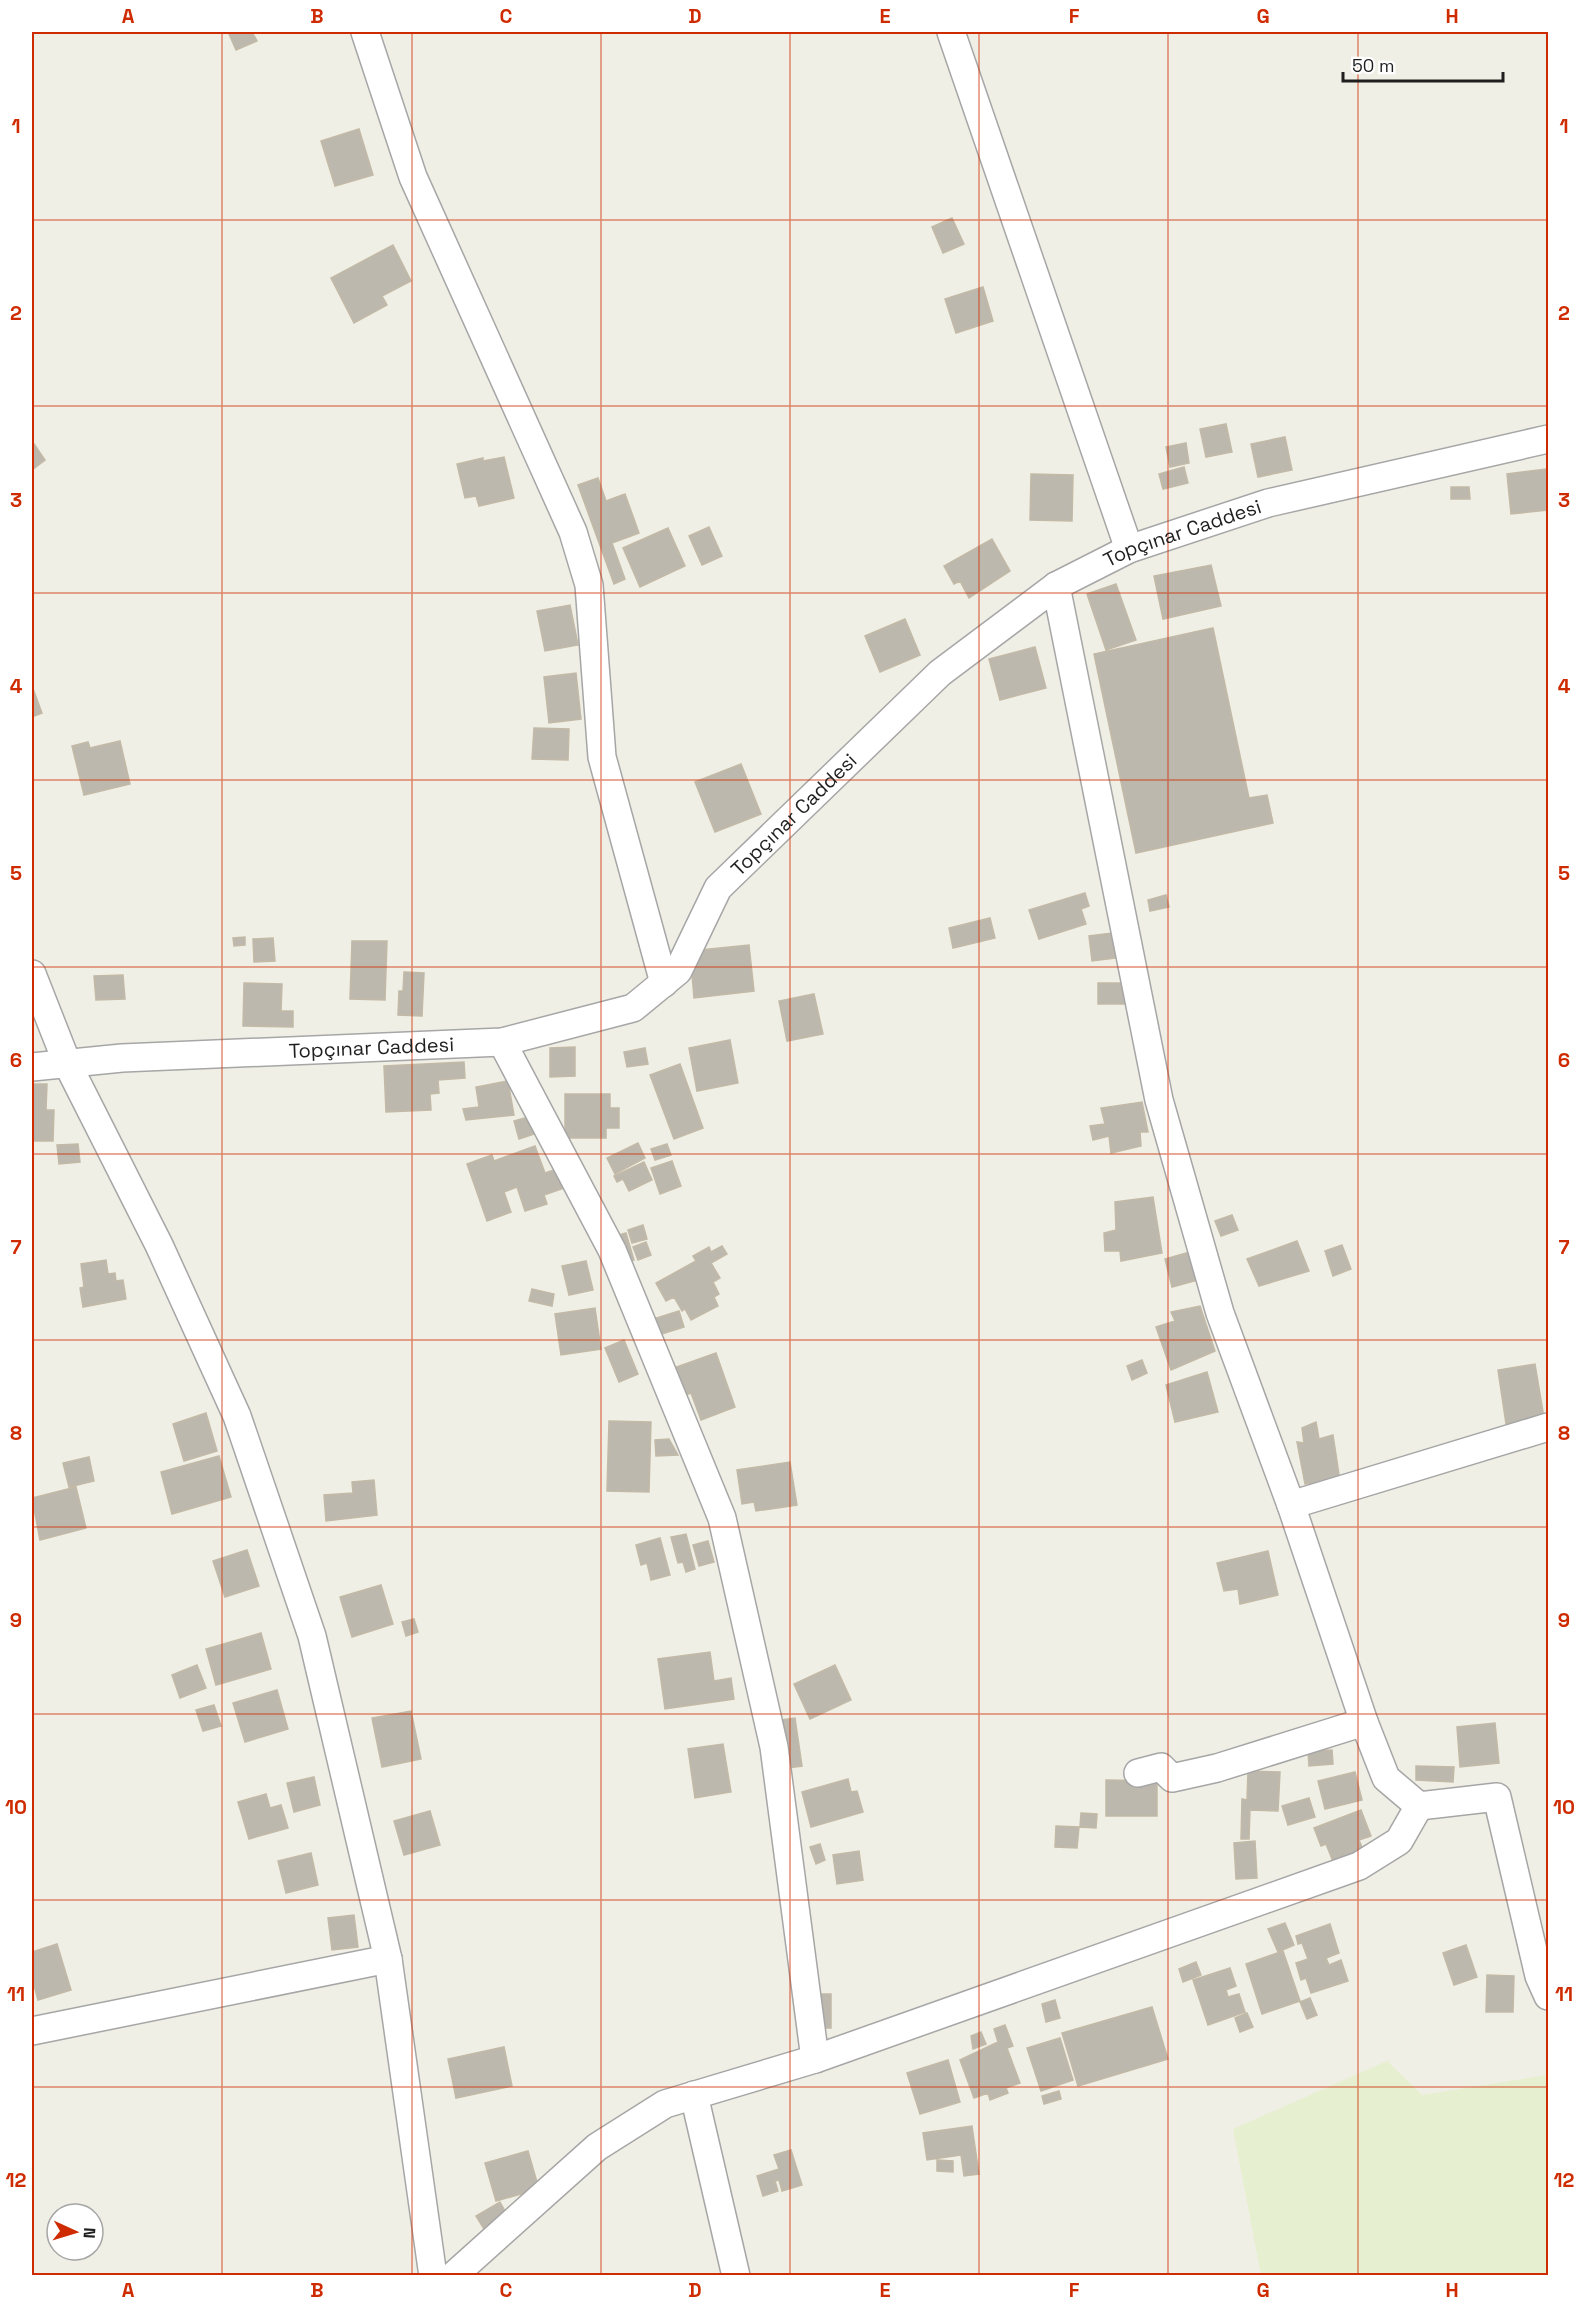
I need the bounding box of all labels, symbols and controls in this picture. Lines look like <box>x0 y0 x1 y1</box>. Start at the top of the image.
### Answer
text: A <box>122 3 135 29</box>
text: B <box>310 3 324 29</box>
text: C <box>500 3 513 29</box>
text: D <box>688 3 702 29</box>
text: E <box>879 3 891 29</box>
text: F <box>1069 3 1080 29</box>
text: G <box>1256 3 1270 29</box>
text: H <box>1445 3 1459 29</box>
scale bar <box>1343 45 1504 83</box>
text: 50 m <box>1352 54 1394 77</box>
text: 1 <box>11 113 21 139</box>
text: 1 <box>1559 113 1569 139</box>
text: 2 <box>10 300 22 326</box>
text: 2 <box>1558 300 1570 326</box>
text: 3 <box>10 487 22 513</box>
text: 3 <box>1558 487 1570 513</box>
street label: Topçınar Caddesi <box>1099 493 1264 573</box>
text: 4 <box>10 673 23 699</box>
text: 4 <box>1558 673 1571 699</box>
street label: Topçınar Caddesi <box>725 748 862 882</box>
text: 5 <box>10 860 22 886</box>
text: 5 <box>1558 860 1570 886</box>
street label: Topçınar Caddesi <box>288 1031 455 1064</box>
text: 6 <box>10 1047 22 1073</box>
text: 6 <box>1558 1047 1570 1073</box>
text: 7 <box>10 1234 22 1260</box>
text: 7 <box>1558 1234 1570 1260</box>
text: 8 <box>10 1420 22 1446</box>
text: 8 <box>1558 1420 1570 1446</box>
text: 9 <box>10 1607 22 1633</box>
text: 9 <box>1558 1607 1570 1633</box>
text: 10 <box>5 1794 27 1820</box>
text: 10 <box>1553 1794 1575 1820</box>
text: 11 <box>7 1981 25 2007</box>
text: 11 <box>1555 1981 1573 2007</box>
text: 12 <box>6 2167 27 2193</box>
text: 12 <box>1554 2167 1575 2193</box>
north arrow <box>45 2202 105 2262</box>
text: N <box>79 2227 100 2239</box>
text: A <box>122 2277 135 2303</box>
text: B <box>310 2277 324 2303</box>
text: C <box>500 2277 513 2303</box>
text: D <box>688 2277 702 2303</box>
text: E <box>879 2277 891 2303</box>
text: F <box>1069 2277 1080 2303</box>
text: G <box>1256 2277 1270 2303</box>
text: H <box>1445 2277 1459 2303</box>

